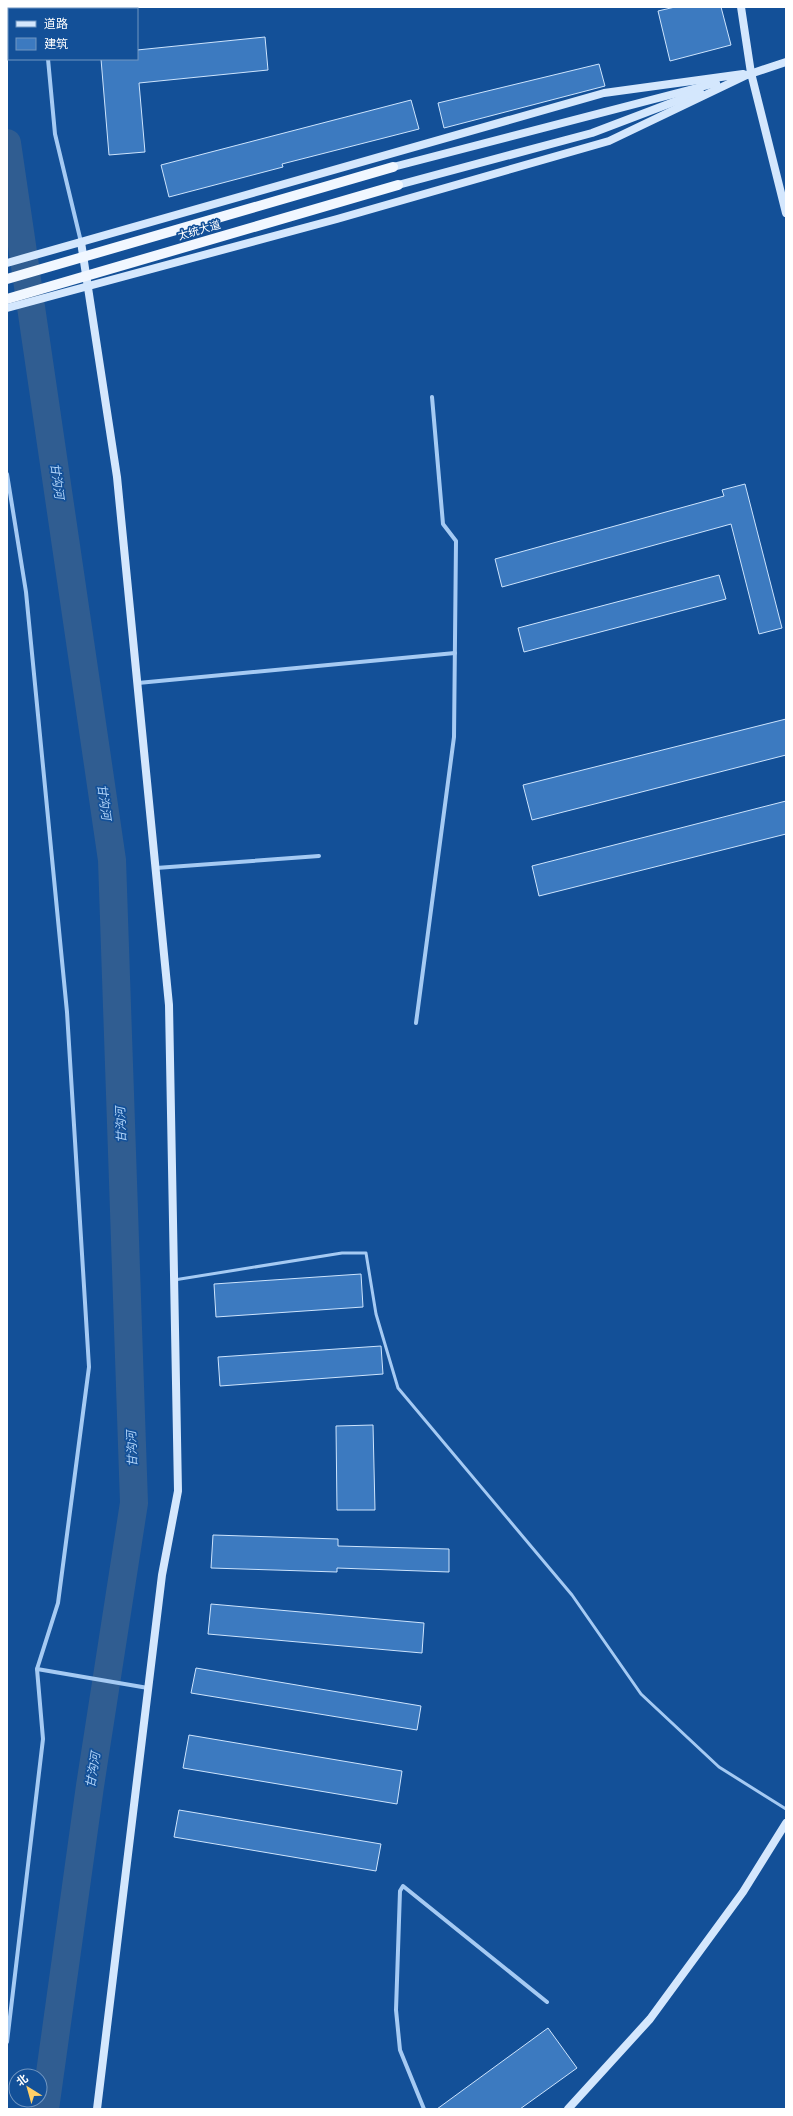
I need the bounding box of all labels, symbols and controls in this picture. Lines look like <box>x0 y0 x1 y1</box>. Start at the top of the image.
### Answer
legend <box>8 8 138 60</box>
text: 道路 <box>44 16 68 31</box>
text: 建筑 <box>44 36 68 51</box>
street label: 太统大道 <box>176 217 222 243</box>
water label: 甘沟河 <box>48 462 68 502</box>
water label: 甘沟河 <box>95 783 115 823</box>
water label: 甘沟河 <box>112 1105 129 1143</box>
water label: 甘沟河 <box>123 1429 140 1467</box>
water label: 甘沟河 <box>82 1749 103 1789</box>
north arrow <box>8 2068 48 2108</box>
text: 北 <box>13 2071 31 2089</box>

